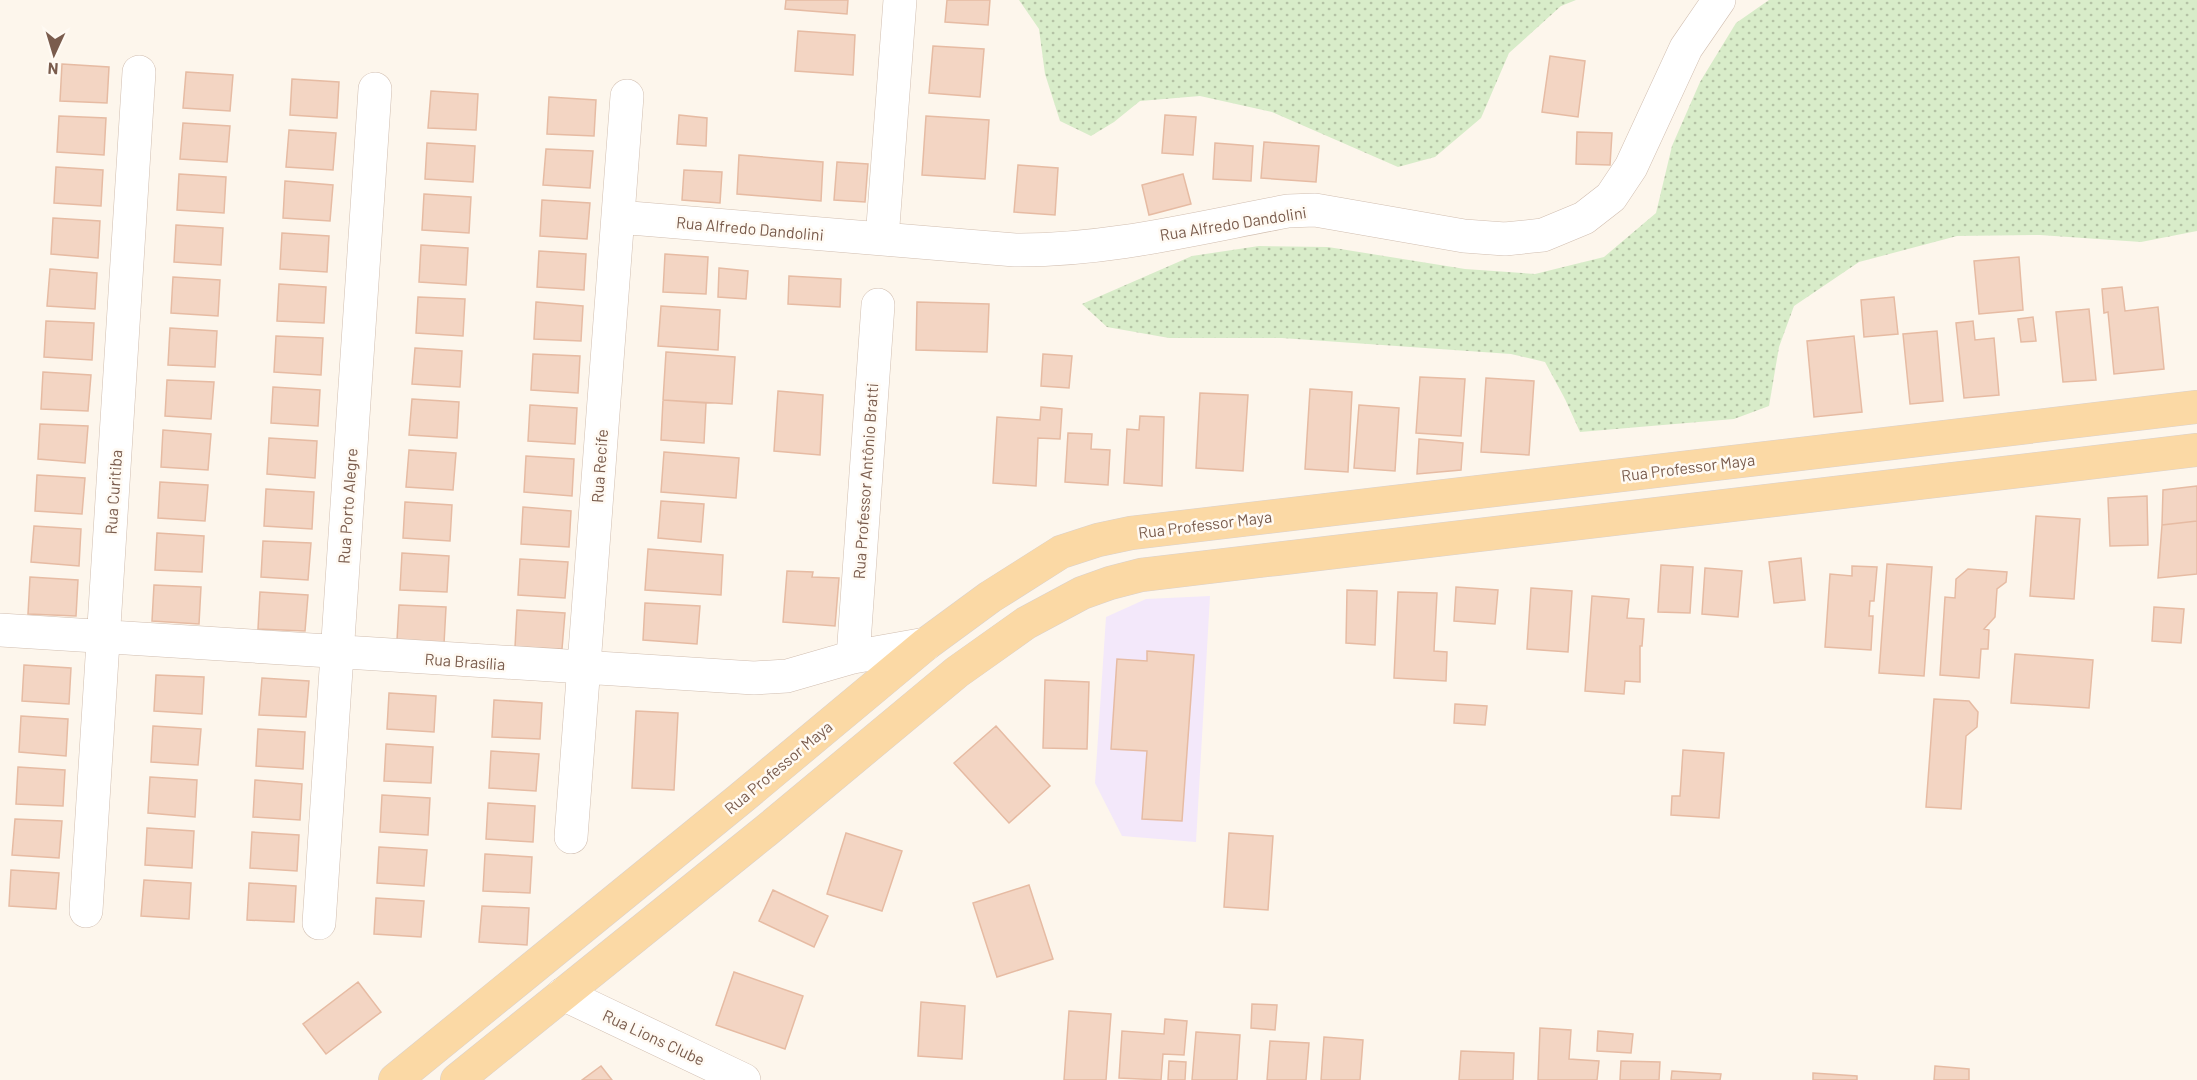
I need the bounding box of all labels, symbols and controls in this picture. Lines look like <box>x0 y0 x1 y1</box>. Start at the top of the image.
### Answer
north arrow <box>24 24 84 84</box>
text: N <box>47 60 59 79</box>
street label: Rua Alfredo Dandolini <box>1158 202 1308 244</box>
street label: Rua Alfredo Dandolini <box>675 212 825 244</box>
street label: Rua Professor Antônio Bratti <box>849 382 881 580</box>
street label: Rua Recife <box>587 428 611 504</box>
street label: Rua Porto Alegre <box>333 448 361 564</box>
street label: Rua Curitiba <box>101 449 125 535</box>
street label: Rua Professor Maya <box>1620 449 1756 485</box>
street label: Rua Professor Maya <box>1137 506 1273 542</box>
street label: Rua Brasília <box>424 649 506 673</box>
street label: Rua Professor Maya <box>720 716 836 818</box>
street label: Rua Lions Clube <box>600 1005 708 1069</box>

